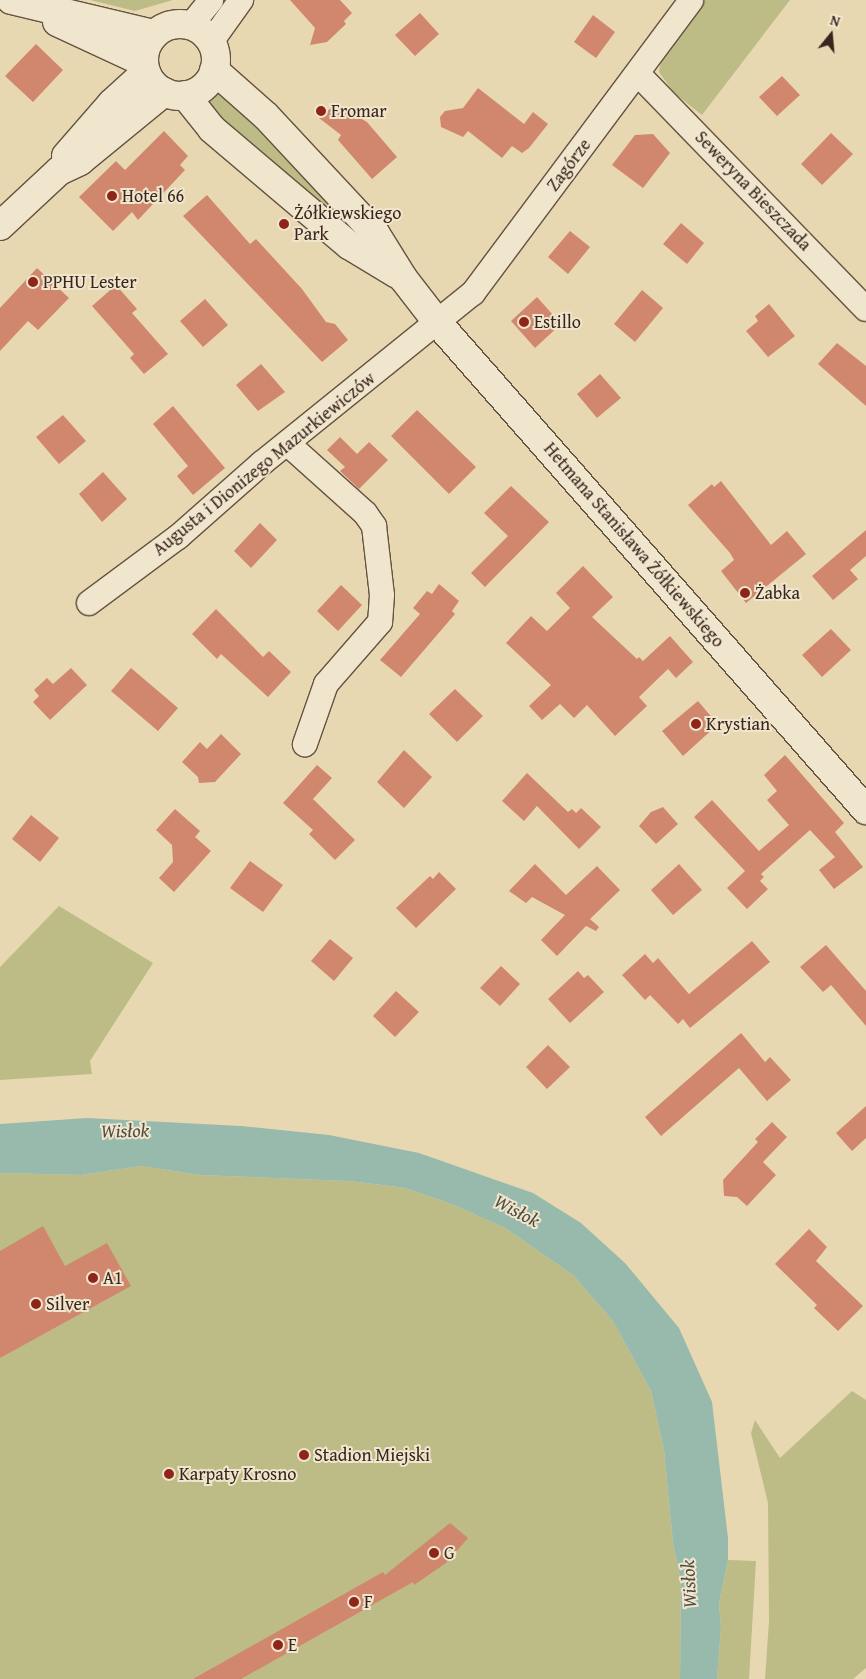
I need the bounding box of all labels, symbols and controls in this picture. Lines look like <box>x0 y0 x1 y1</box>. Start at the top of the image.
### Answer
north arrow <box>806 10 856 60</box>
text: N <box>828 10 843 32</box>
place label: Fromar <box>331 100 387 122</box>
marker: Fromar <box>315 105 327 117</box>
street label: Seweryna Bieszczada <box>690 127 816 255</box>
street label: Zagórze <box>542 135 596 195</box>
place label: Hotel 66 <box>122 185 184 207</box>
marker: Hotel 66 <box>106 190 118 202</box>
place label: Żółkiewskiego Park <box>294 203 401 245</box>
marker: Żółkiewskiego Park <box>278 218 290 230</box>
place label: PPHU Lester <box>43 271 137 293</box>
marker: PPHU Lester <box>27 276 39 288</box>
place label: Estillo <box>534 311 581 333</box>
marker: Estillo <box>518 316 530 328</box>
street label: Augusta i Dionizego Mazurkiewiczów <box>149 368 379 560</box>
street label: Hetmana Stanisława Żółkiewskiego <box>539 438 729 652</box>
place label: Żabka <box>755 582 800 604</box>
marker: Żabka <box>739 587 751 599</box>
place label: Krystian <box>706 713 770 735</box>
marker: Krystian <box>690 718 702 730</box>
water label: Wisłok <box>101 1119 149 1143</box>
water label: Wisłok <box>490 1190 544 1232</box>
place label: A1 <box>103 1267 123 1289</box>
marker: A1 <box>87 1272 99 1284</box>
place label: Silver <box>46 1293 89 1315</box>
marker: Silver <box>30 1298 42 1310</box>
place label: Stadion Miejski <box>314 1444 430 1466</box>
marker: Stadion Miejski <box>298 1449 310 1461</box>
place label: Karpaty Krosno <box>179 1463 297 1485</box>
marker: Karpaty Krosno <box>163 1468 175 1480</box>
place label: G <box>444 1542 455 1564</box>
marker: G <box>428 1547 440 1559</box>
water label: Wisłok <box>676 1559 702 1609</box>
place label: F <box>364 1591 373 1613</box>
marker: F <box>348 1596 360 1608</box>
place label: E <box>288 1634 297 1656</box>
marker: E <box>272 1639 284 1651</box>

